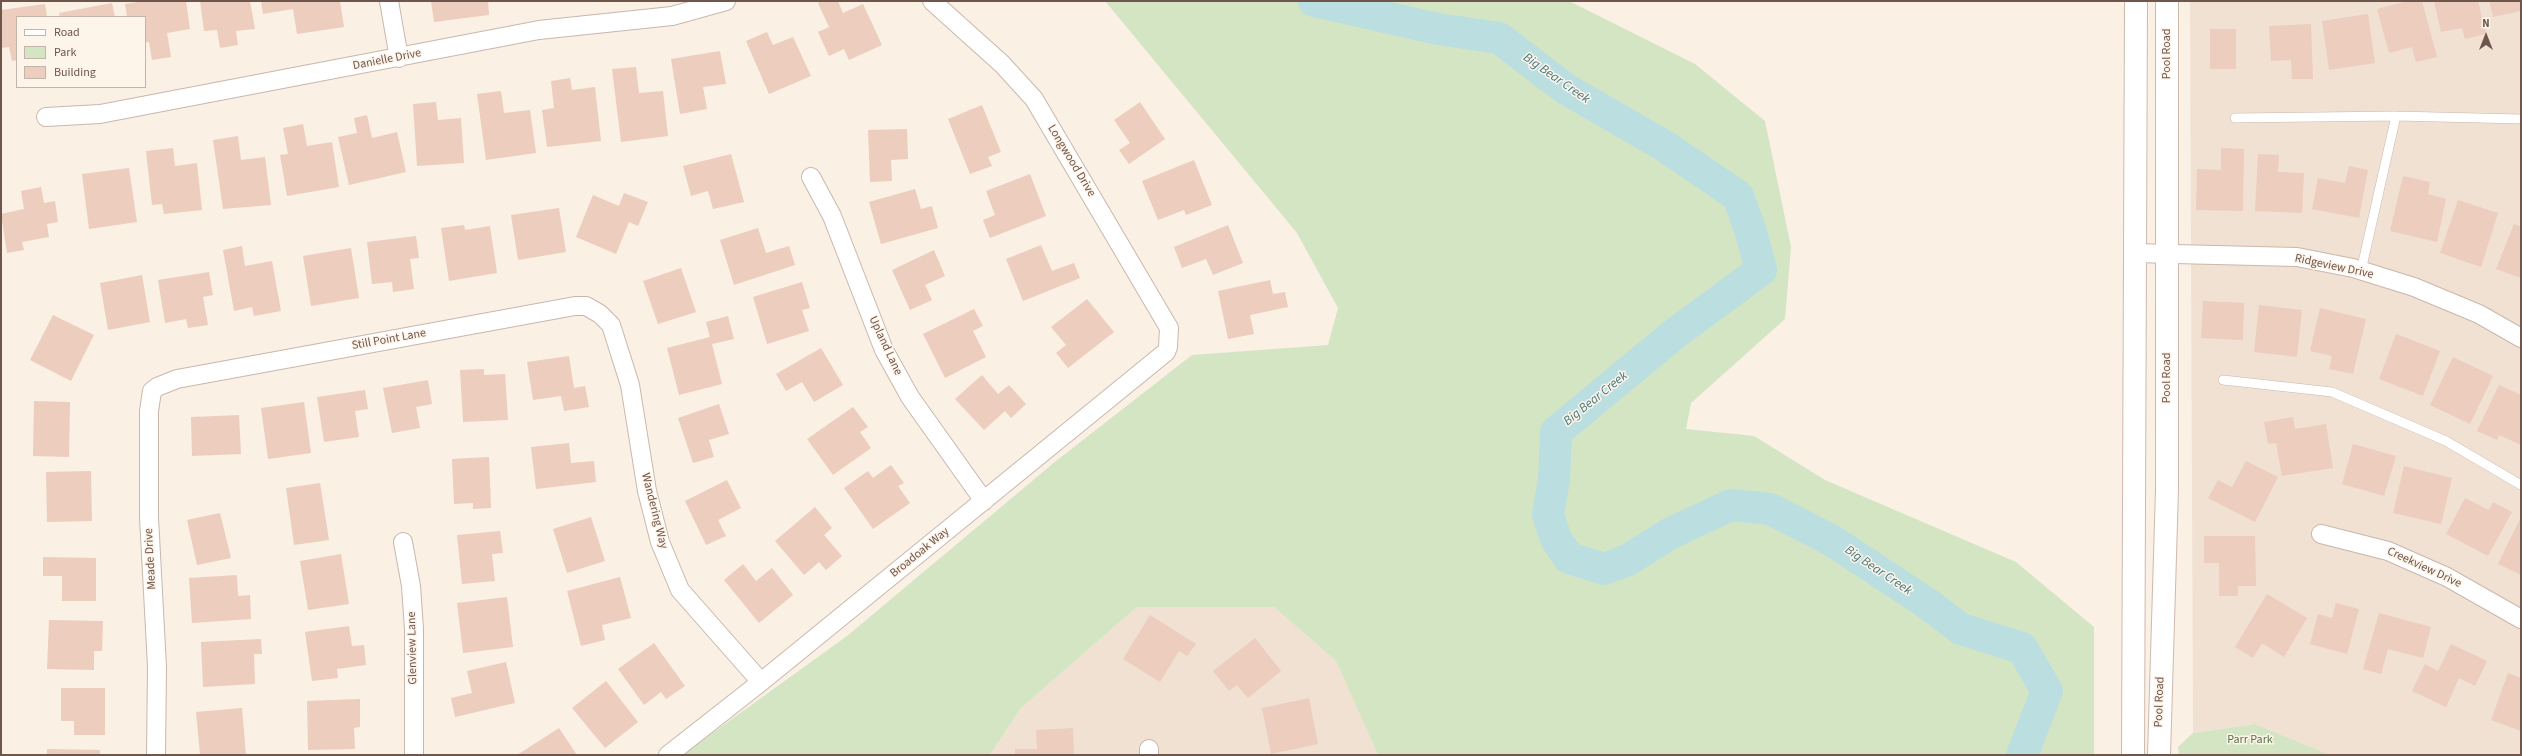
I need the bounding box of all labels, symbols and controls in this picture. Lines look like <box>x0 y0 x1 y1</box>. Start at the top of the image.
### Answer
legend <box>16 16 146 88</box>
north arrow <box>2466 16 2506 56</box>
text: N <box>2482 16 2490 31</box>
text: Road <box>54 24 80 41</box>
street label: Pool Road <box>2160 29 2174 79</box>
text: Park <box>54 44 76 61</box>
street label: Danielle Drive <box>352 46 422 74</box>
water label: Big Bear Creek <box>1520 50 1592 108</box>
text: Building <box>54 64 96 81</box>
street label: Longwood Drive <box>1044 122 1098 200</box>
street label: Ridgeview Drive <box>2293 252 2375 282</box>
street label: Upland Lane <box>865 314 905 378</box>
street label: Still Point Lane <box>351 326 427 354</box>
street label: Pool Road <box>2160 353 2174 403</box>
water label: Big Bear Creek <box>1561 368 1631 430</box>
street label: Wandering Way <box>638 472 670 550</box>
street label: Broadoak Way <box>888 525 952 581</box>
street label: Meade Drive <box>142 528 160 590</box>
water label: Big Bear Creek <box>1841 543 1915 599</box>
street label: Creekview Drive <box>2385 544 2463 592</box>
street label: Glenview Lane <box>405 611 421 685</box>
street label: Pool Road <box>2152 676 2168 728</box>
park label: Parr Park <box>2227 733 2273 747</box>

